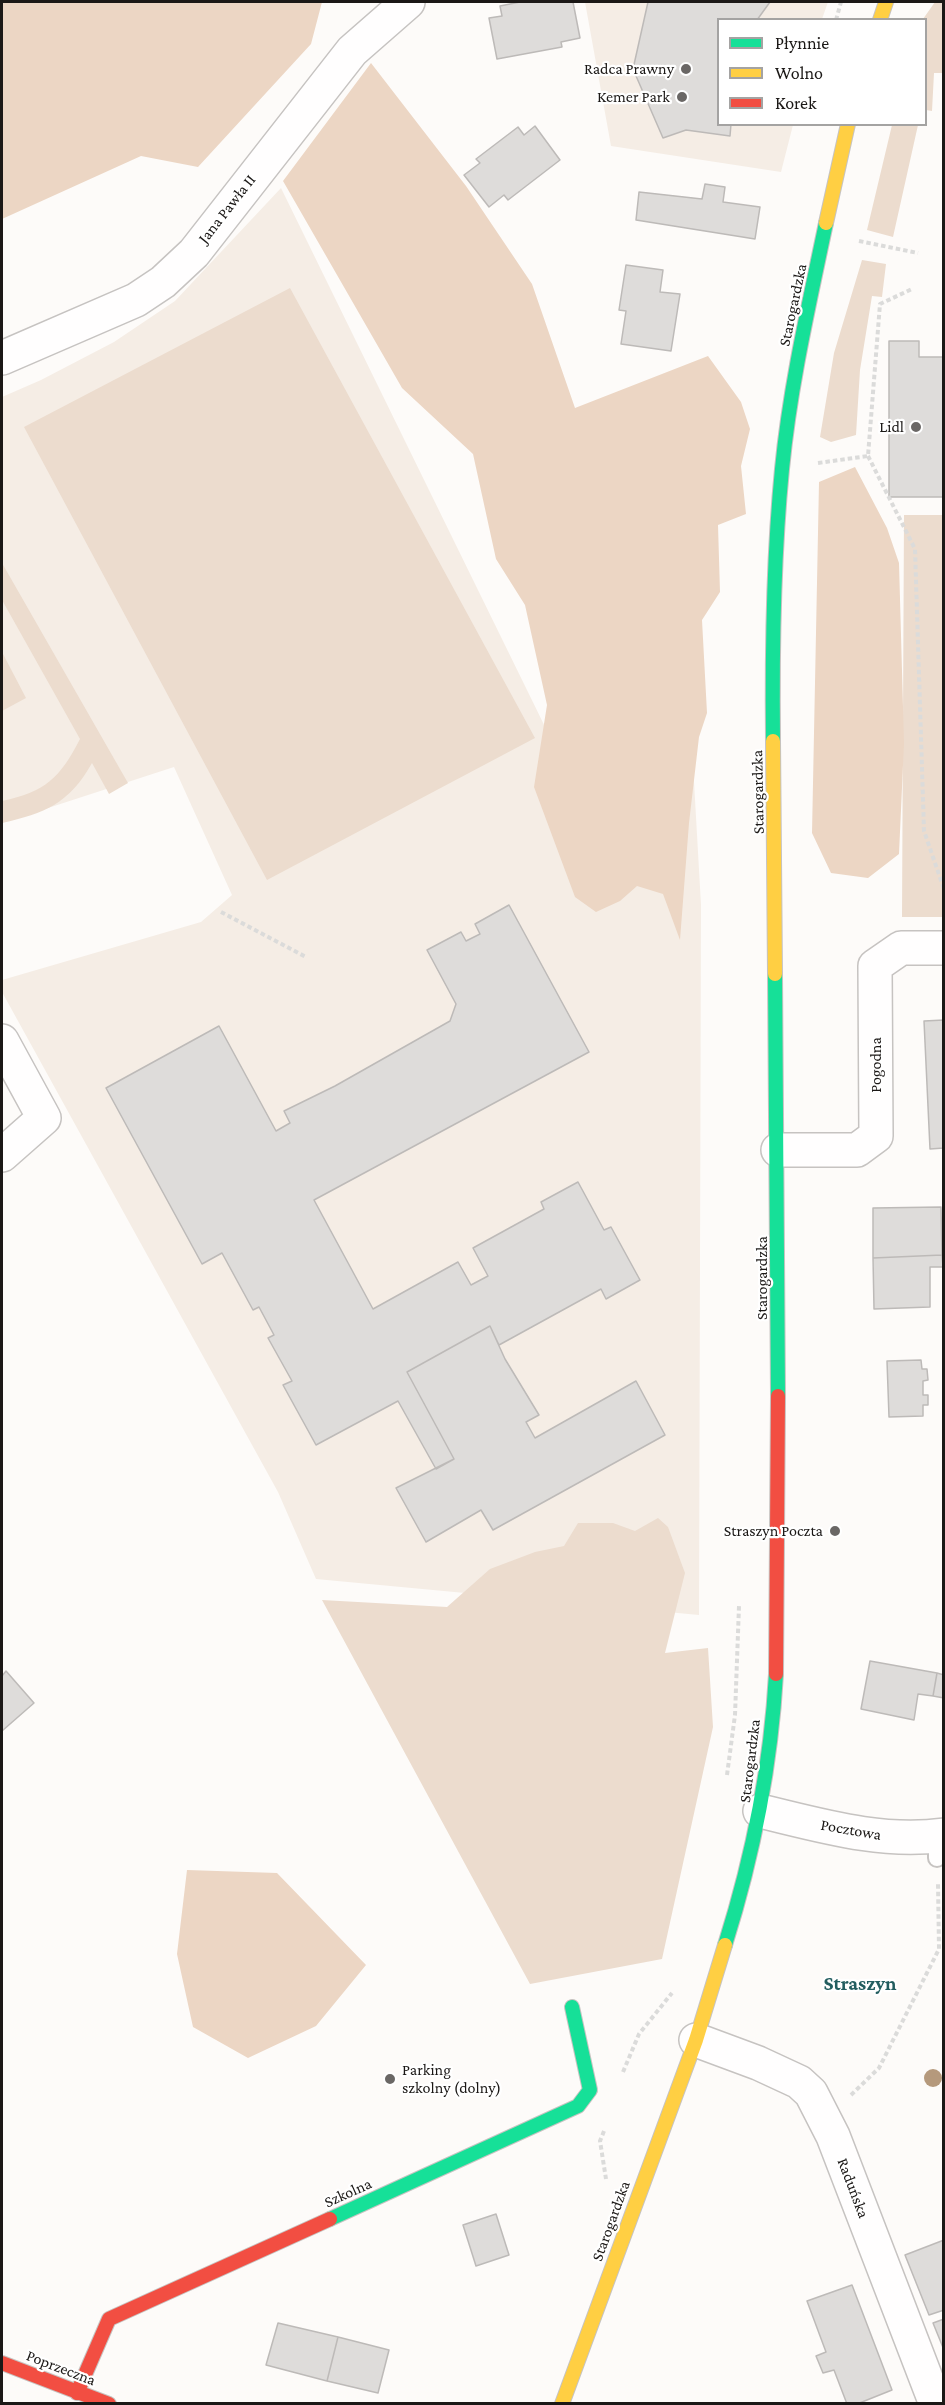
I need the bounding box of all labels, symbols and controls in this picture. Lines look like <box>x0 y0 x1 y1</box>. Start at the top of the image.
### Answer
legend <box>717 18 927 126</box>
text: Płynnie <box>775 33 829 53</box>
place label: Radca Prawny <box>584 59 674 79</box>
marker: Radca Prawny <box>679 62 693 76</box>
text: Wolno <box>775 63 823 83</box>
place label: Kemer Park <box>597 87 670 107</box>
marker: Kemer Park <box>675 90 689 104</box>
text: Korek <box>775 93 817 113</box>
street label: Jana Pawła II <box>194 171 260 247</box>
street label: Starogardzka <box>775 262 811 348</box>
place label: Lidl <box>879 417 904 437</box>
marker: Lidl <box>909 420 923 434</box>
street label: Starogardzka <box>748 750 768 834</box>
street label: Pogodna <box>866 1037 886 1093</box>
street label: Starogardzka <box>752 1236 772 1320</box>
place label: Straszyn Poczta <box>724 1521 823 1541</box>
marker: Straszyn Poczta <box>828 1524 842 1538</box>
street label: Starogardzka <box>735 1718 765 1804</box>
street label: Pocztowa <box>819 1815 883 1845</box>
district label: Straszyn <box>823 1972 897 1996</box>
place label: Parking szkolny (dolny) <box>402 2060 501 2098</box>
marker: Parking szkolny (dolny) <box>383 2072 397 2086</box>
street label: Raduńska <box>833 2155 873 2221</box>
street label: Szkolna <box>321 2174 375 2212</box>
street label: Starogardzka <box>588 2178 634 2264</box>
street label: Poprzeczna <box>24 2346 98 2390</box>

